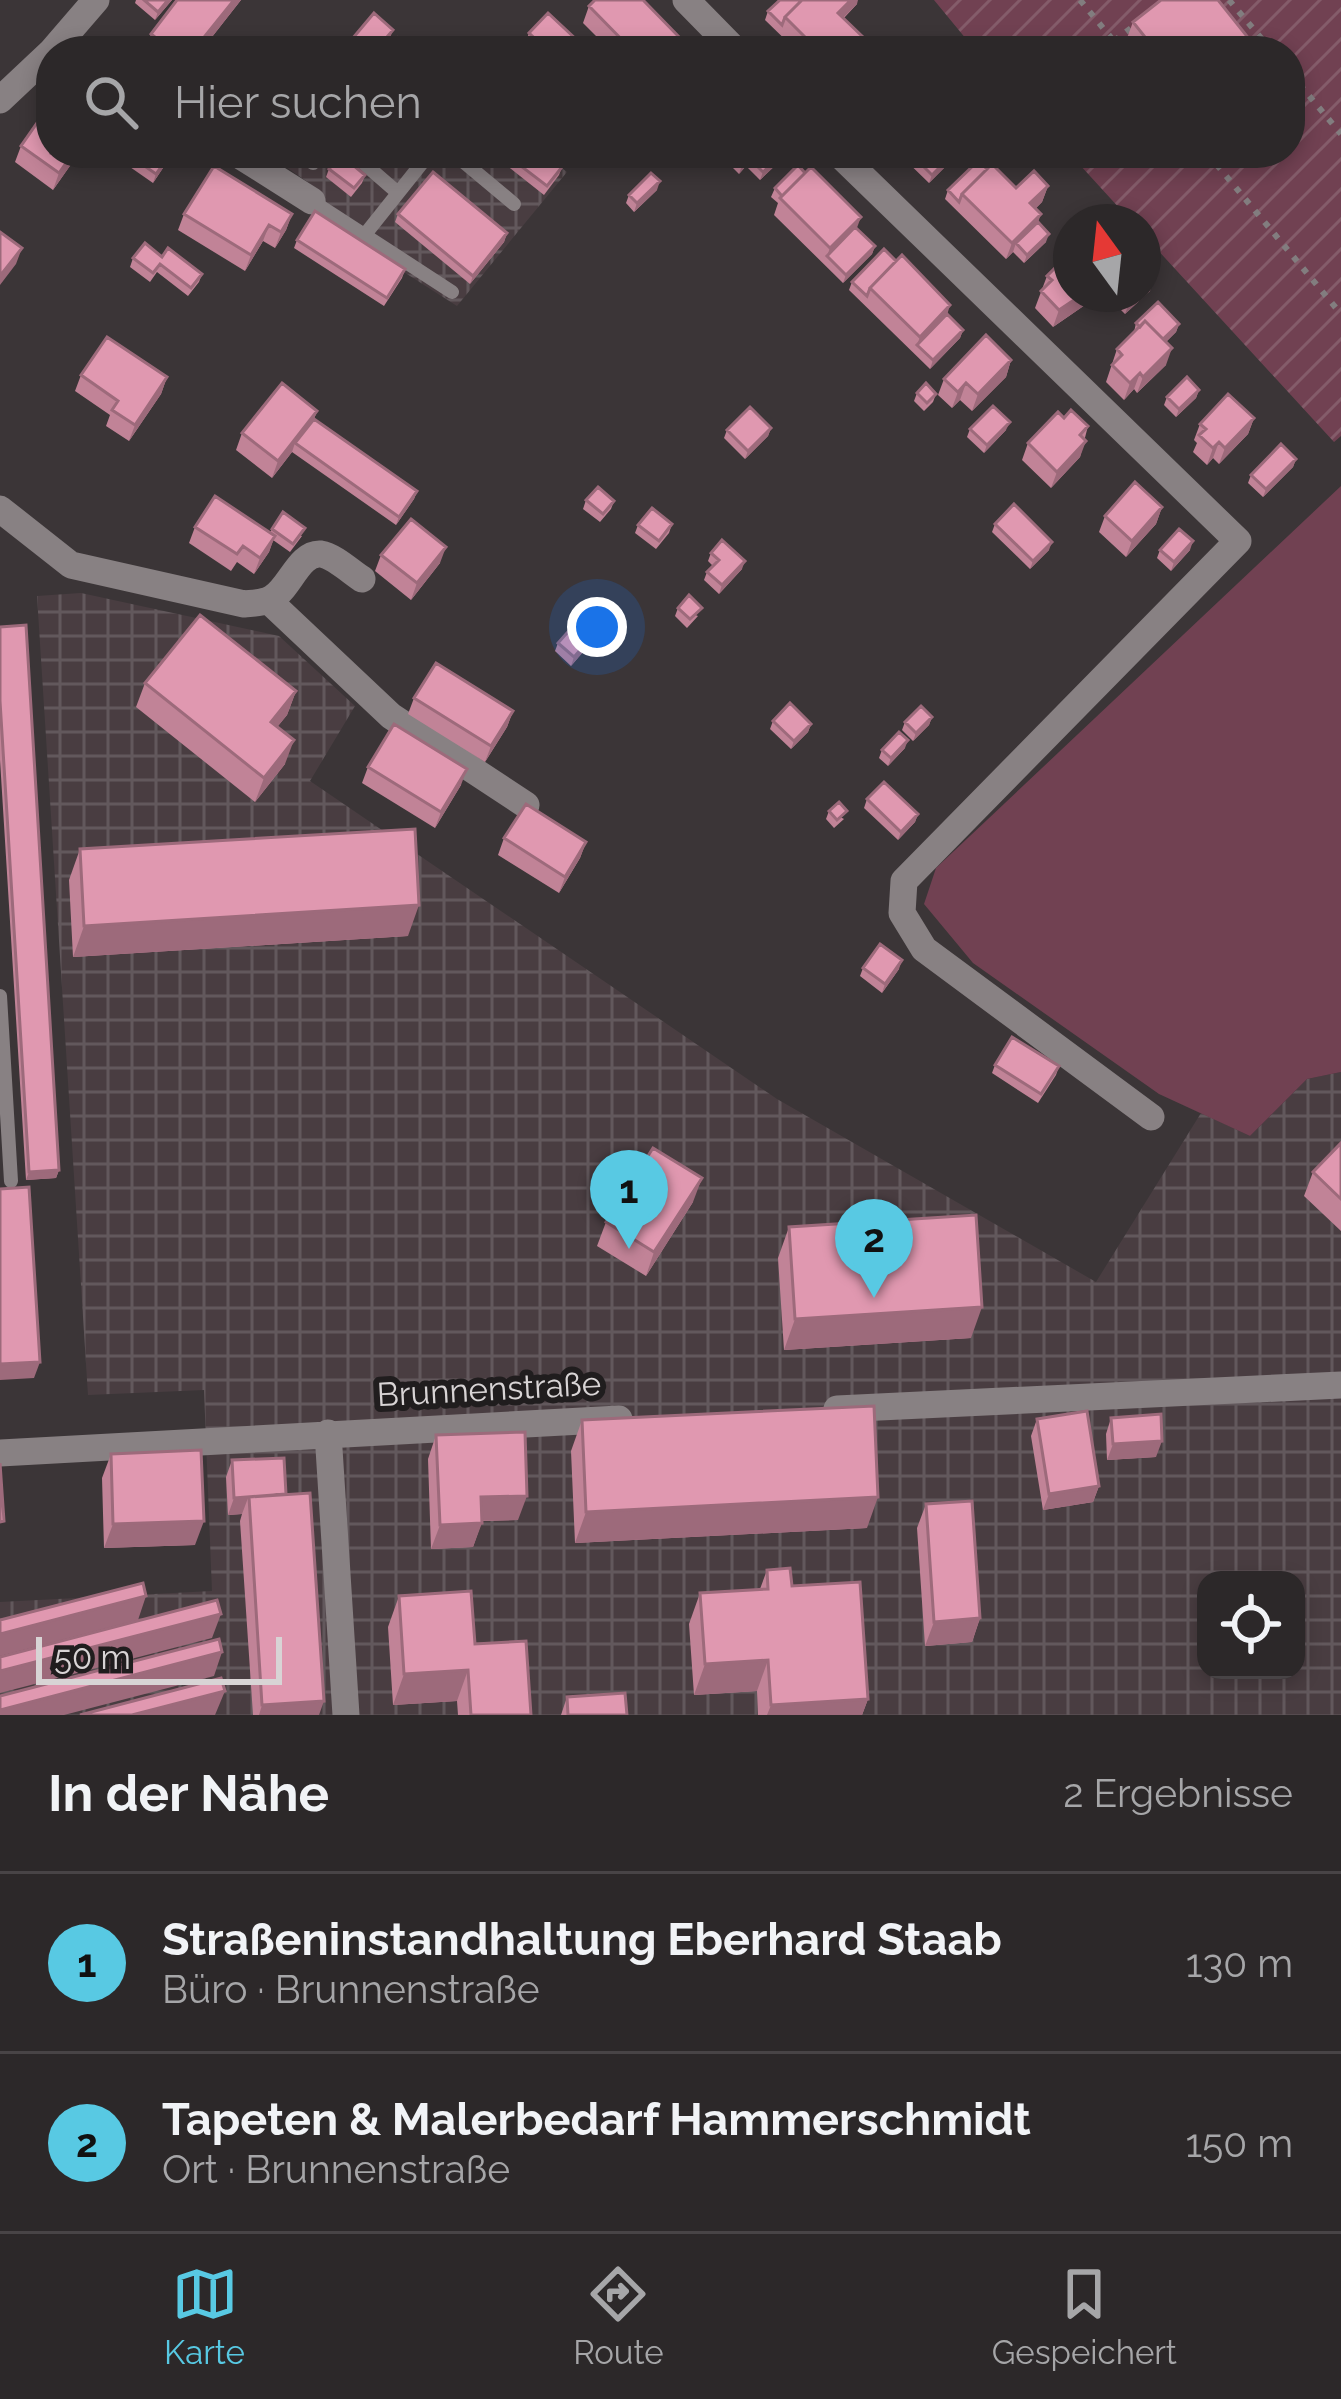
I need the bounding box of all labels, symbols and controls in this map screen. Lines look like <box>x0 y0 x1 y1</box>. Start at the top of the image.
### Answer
search box <box>36 36 1305 168</box>
icon: search <box>78 69 144 135</box>
text: Hier suchen <box>174 76 422 129</box>
north arrow <box>1053 204 1161 312</box>
your location <box>567 597 627 657</box>
pin: 1 <box>590 1150 668 1249</box>
pin: 2 <box>835 1199 913 1298</box>
street label: Brunnenstraße <box>376 1364 602 1414</box>
map controls <box>1197 1571 1305 1679</box>
button: locate <box>1197 1571 1305 1679</box>
scale bar <box>36 1631 282 1684</box>
text: 50 m <box>54 1638 131 1677</box>
text: In der Nähe <box>48 1763 329 1823</box>
text: 2 Ergebnisse <box>1063 1770 1293 1816</box>
text: Straßeninstandhaltung Eberhard Staab <box>162 1913 1002 1966</box>
text: 1 <box>77 1940 97 1986</box>
text: 130 m <box>1186 1940 1293 1986</box>
text: Büro · Brunnenstraße <box>162 1966 540 2012</box>
text: Tapeten & Malerbedarf Hammerschmidt <box>162 2093 1031 2146</box>
text: 2 <box>76 2120 98 2166</box>
text: 150 m <box>1185 2120 1293 2166</box>
text: Ort · Brunnenstraße <box>162 2146 510 2192</box>
tab: Karte <box>164 2261 245 2372</box>
tab: Route <box>573 2261 664 2372</box>
tab: Gespeichert <box>992 2261 1177 2372</box>

